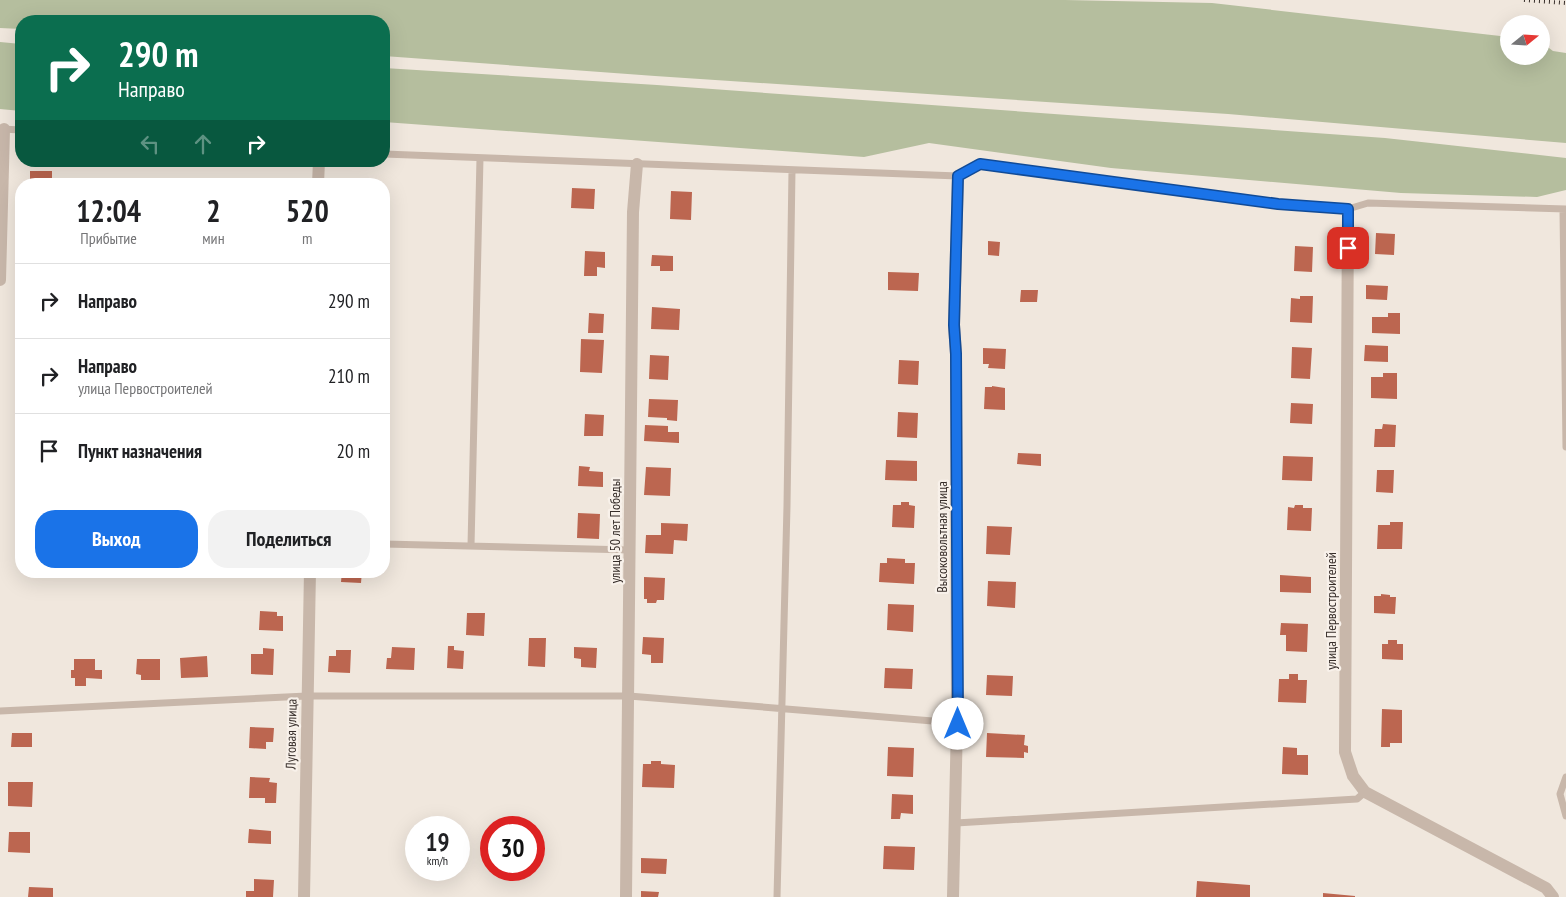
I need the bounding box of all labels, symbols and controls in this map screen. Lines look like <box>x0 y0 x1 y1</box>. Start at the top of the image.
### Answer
north arrow <box>1500 15 1550 65</box>
map controls <box>1500 15 1550 65</box>
text: 290 m <box>118 31 199 77</box>
icon: right <box>35 35 100 100</box>
text: Направо <box>118 75 185 103</box>
icon: left <box>136 130 164 158</box>
icon: ahead <box>189 130 217 158</box>
icon: right <box>242 130 270 158</box>
text: 12:04 <box>76 191 141 230</box>
text: 2 <box>206 191 221 230</box>
text: 520 <box>286 191 329 230</box>
pin <box>1327 227 1369 269</box>
text: Прибытие <box>80 228 137 248</box>
text: мин <box>202 228 225 248</box>
text: m <box>302 228 313 248</box>
icon: arrive <box>1334 234 1362 262</box>
icon: right <box>35 287 63 315</box>
text: Направо <box>78 289 137 313</box>
text: 290 m <box>328 289 370 313</box>
text: Направо <box>78 354 137 378</box>
icon: right <box>35 362 63 390</box>
text: 210 m <box>328 364 370 388</box>
text: улица Первостроителей <box>78 378 213 398</box>
icon: arrive <box>35 437 63 465</box>
text: Пункт назначения <box>78 439 202 463</box>
text: 20 m <box>337 439 370 463</box>
street label: улица 50 лет Победы <box>606 479 624 583</box>
street label: Высоковольтная улица <box>933 481 951 593</box>
button: Выход <box>35 510 198 568</box>
button: Поделиться <box>208 510 370 568</box>
street label: улица Первостроителей <box>1322 552 1340 670</box>
position arrow <box>931 697 983 749</box>
street label: Луговая улица <box>281 699 301 770</box>
speed limit sign: 30 <box>480 816 545 881</box>
text: 19 <box>426 826 449 858</box>
text: km/h <box>427 853 448 868</box>

